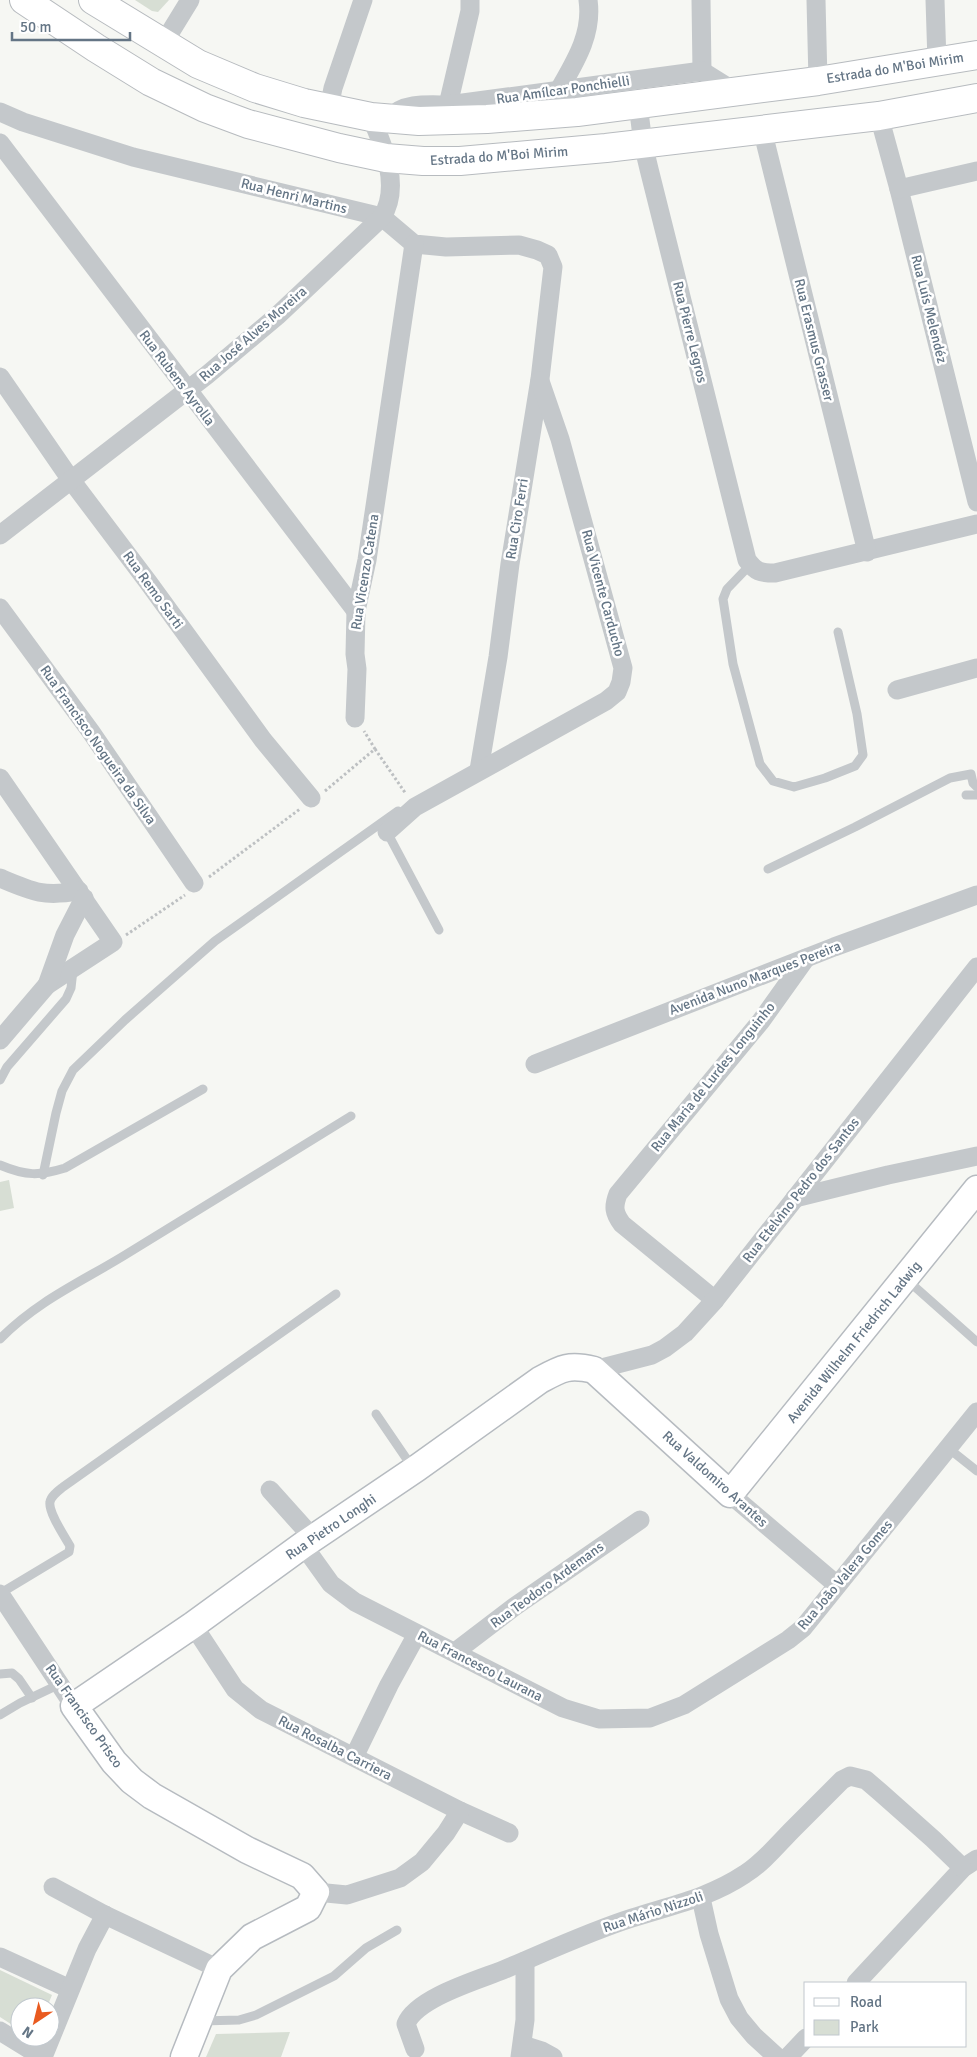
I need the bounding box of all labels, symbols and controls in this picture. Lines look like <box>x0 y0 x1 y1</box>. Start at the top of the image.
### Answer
scale bar <box>12 10 130 42</box>
text: 50 m <box>20 18 51 36</box>
street label: Estrada do M'Boi Mirim <box>825 49 965 87</box>
street label: Rua Amílcar Ponchielli <box>495 72 631 108</box>
street label: Estrada do M'Boi Mirim <box>429 143 569 169</box>
street label: Rua Henri Martins <box>239 175 349 217</box>
street label: Rua Luís Melendéz <box>907 253 951 365</box>
street label: Rua Erasmus Grasser <box>791 277 838 404</box>
street label: Rua Pierre Legros <box>669 279 711 385</box>
street label: Rua José Alves Moreira <box>196 283 310 385</box>
street label: Rua Rubens Ayrolla <box>136 327 218 429</box>
street label: Rua Ciro Ferri <box>502 477 532 561</box>
street label: Rua Vicenzo Catena <box>347 513 383 631</box>
street label: Rua Vicente Carducho <box>578 528 628 658</box>
street label: Rua Remo Sarti <box>119 548 187 632</box>
street label: Rua Francisco Nogueira da Silva <box>36 662 160 828</box>
street label: Avenida Nuno Marques Pereira <box>667 937 843 1019</box>
street label: Rua Maria de Lurdes Longuinho <box>647 999 779 1155</box>
street label: Rua Etelvino Pedro dos Santos <box>739 1114 863 1266</box>
street label: Avenida Wilhelm Friedrich Ladwig <box>783 1258 925 1426</box>
street label: Rua Valdomiro Arantes <box>659 1427 771 1531</box>
street label: Rua Pietro Longhi <box>283 1490 379 1564</box>
street label: Rua João Valera Gomes <box>794 1517 896 1633</box>
street label: Rua Teodoro Ardemans <box>487 1538 607 1632</box>
street label: Rua Francesco Laurana <box>415 1627 545 1705</box>
street label: Rua Francisco Prisco <box>42 1661 126 1771</box>
street label: Rua Rosalba Carriera <box>275 1712 395 1784</box>
street label: Rua Mário Nizzoli <box>601 1888 705 1936</box>
legend <box>804 1982 967 2047</box>
text: Road <box>850 1993 882 2011</box>
north arrow <box>10 1997 60 2047</box>
text: Park <box>850 2018 879 2036</box>
text: N <box>19 2022 37 2042</box>

